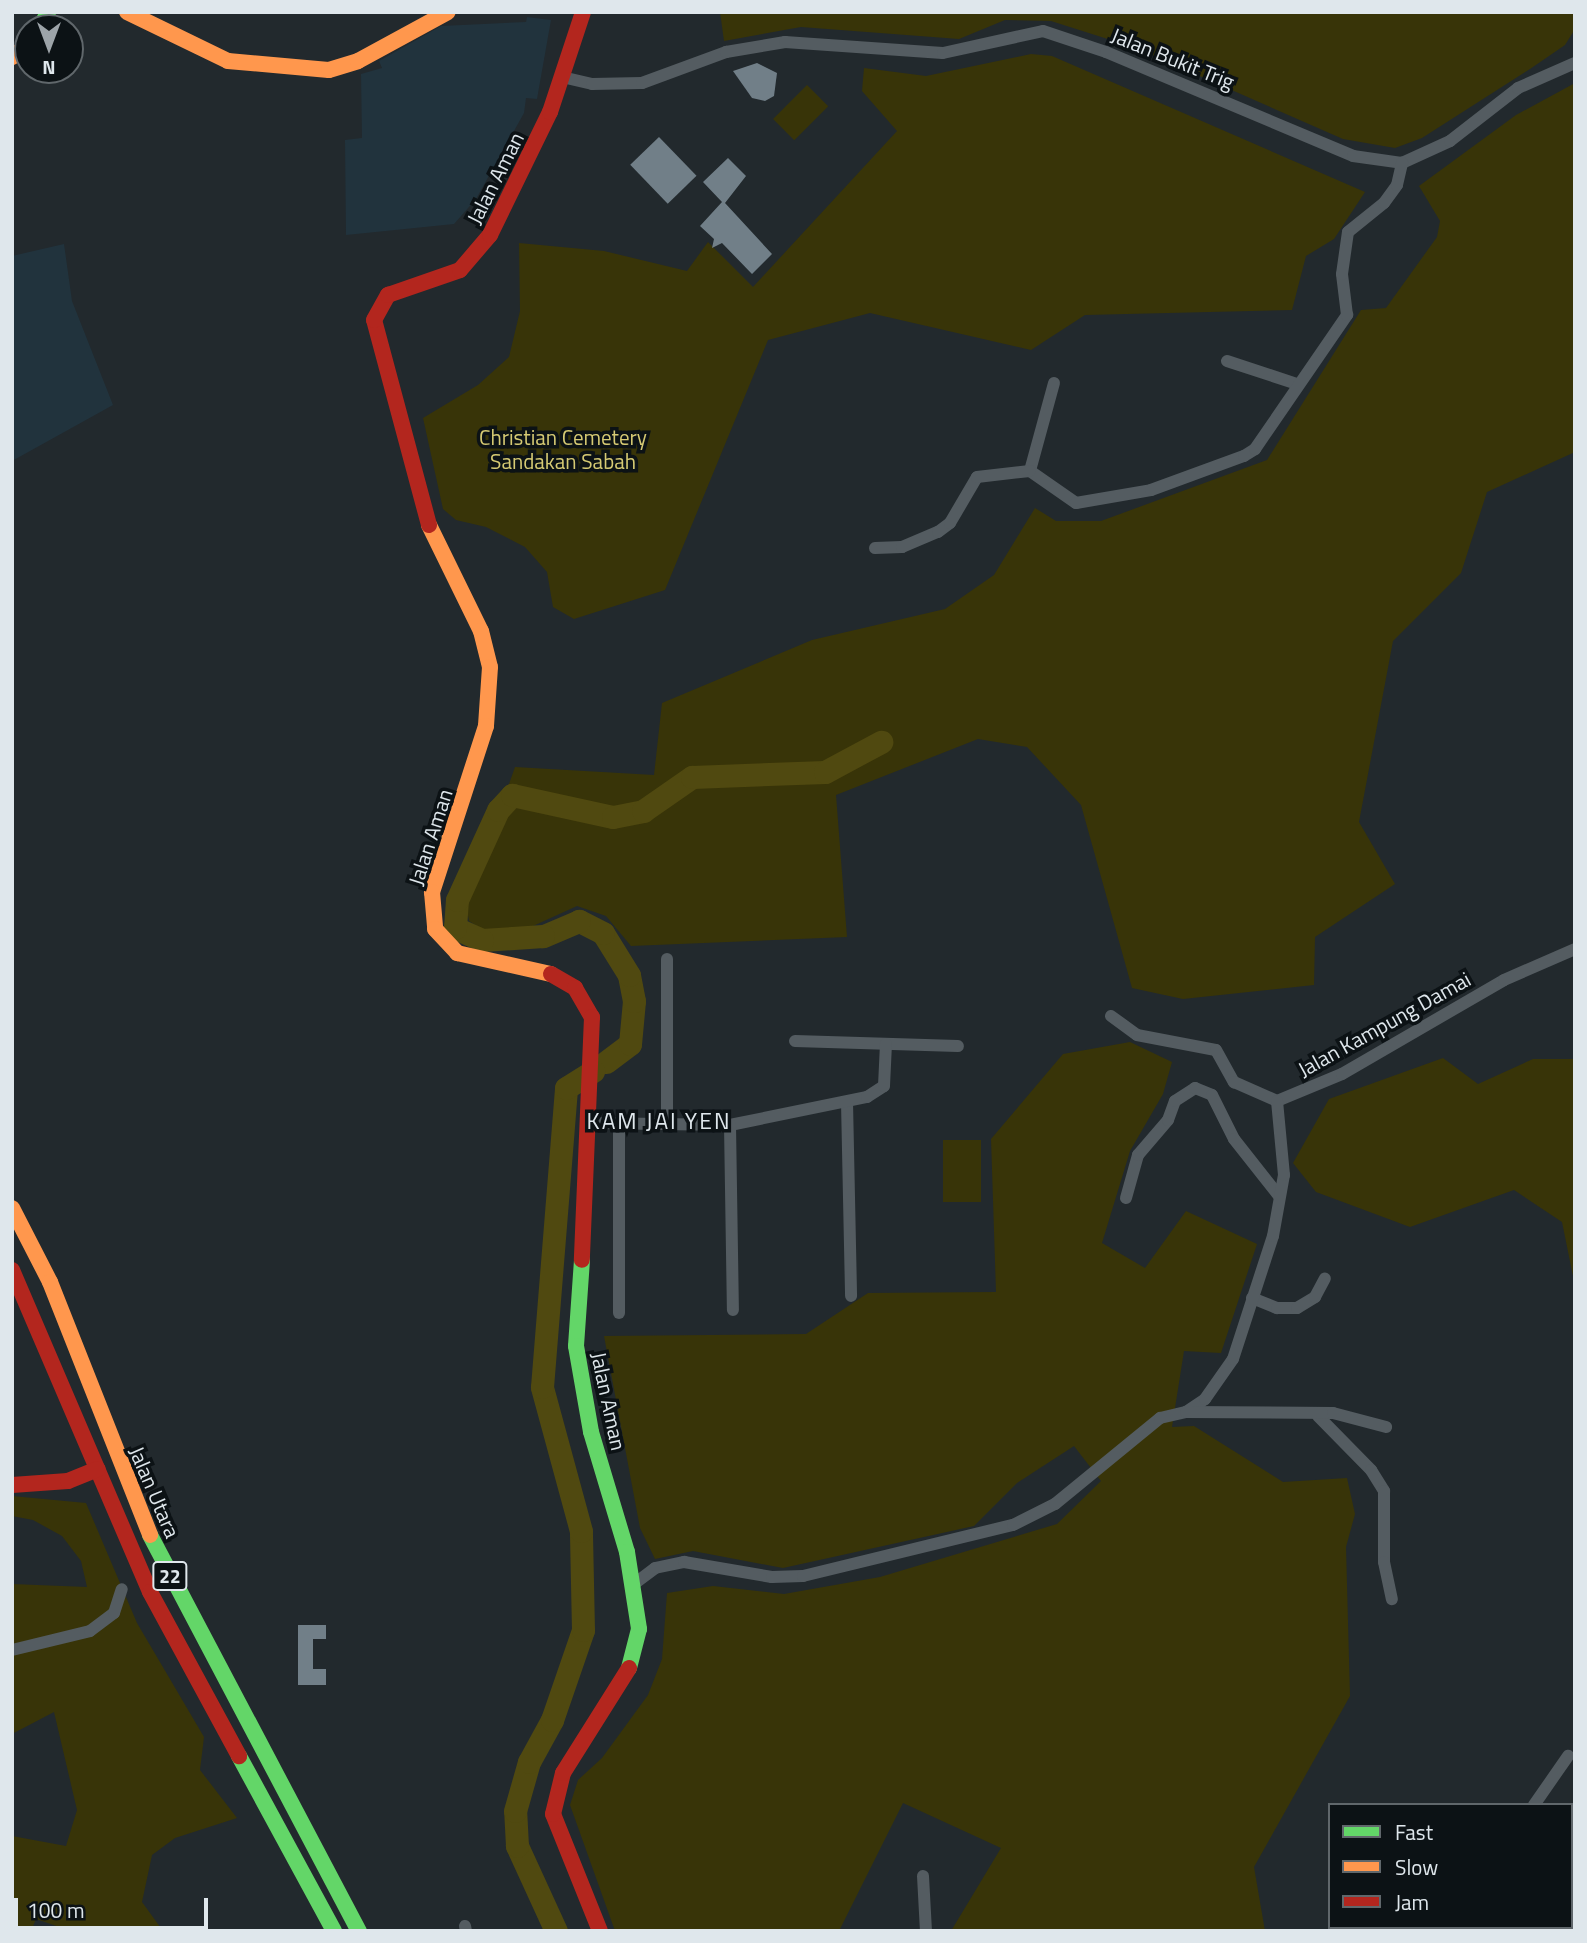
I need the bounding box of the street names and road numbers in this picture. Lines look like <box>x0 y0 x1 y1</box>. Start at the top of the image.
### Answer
street label: Jalan Bukit Trig <box>1108 22 1238 94</box>
street label: Jalan Aman <box>461 128 529 228</box>
street label: Jalan Aman <box>403 786 457 888</box>
street label: Jalan Kampung Damai <box>1293 966 1475 1082</box>
street label: Jalan Aman <box>586 1350 632 1452</box>
street label: Jalan Utara <box>124 1442 186 1542</box>
road number: 22 <box>151 1560 189 1592</box>

